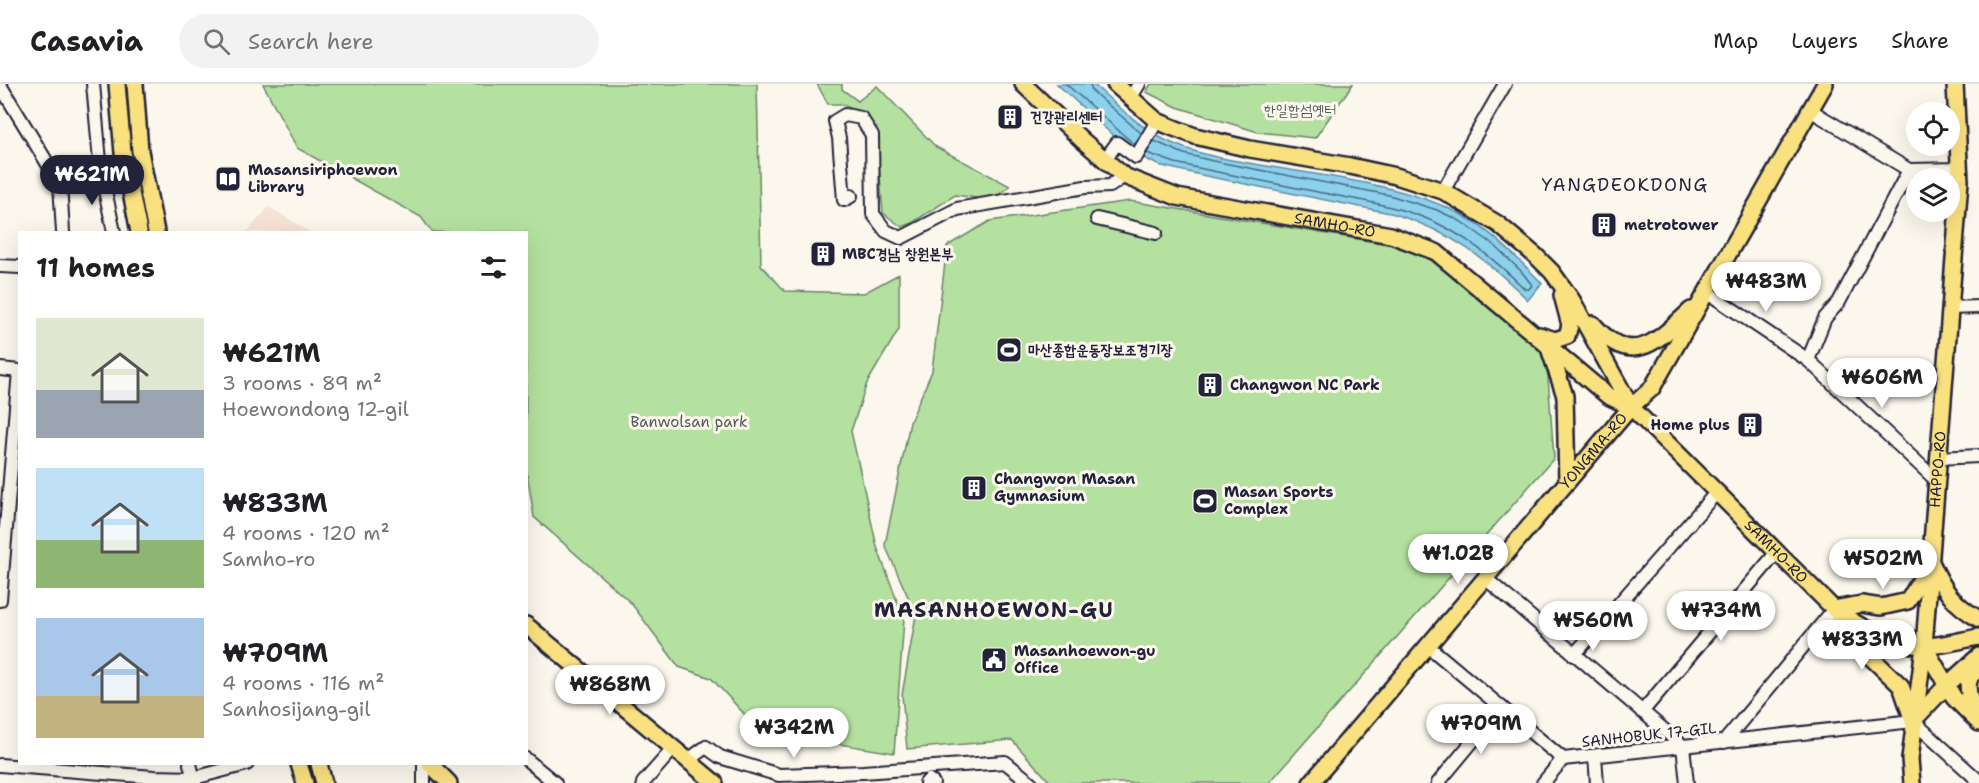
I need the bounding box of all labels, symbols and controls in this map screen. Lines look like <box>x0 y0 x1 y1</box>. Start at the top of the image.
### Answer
search box <box>179 14 599 68</box>
text: Casavia <box>30 22 143 60</box>
icon: search <box>200 25 233 58</box>
text: Search here <box>248 27 374 56</box>
text: Map <box>1713 27 1758 55</box>
text: Layers <box>1791 27 1858 55</box>
text: Share <box>1891 27 1949 55</box>
park label: 한일합섬옛터 <box>1264 100 1336 120</box>
building icon: 건강관리센터 <box>995 102 1025 132</box>
map controls <box>1906 102 1960 222</box>
button: locate <box>1906 102 1960 156</box>
place label: 건강관리센터 <box>1030 107 1102 127</box>
pin: ₩621M <box>50 155 134 206</box>
place label: Masansiriphoewon Library <box>248 160 398 197</box>
text: ₩621M <box>54 161 130 187</box>
library icon: Masansiriphoewon Library <box>213 164 243 194</box>
button: layers <box>1906 168 1960 222</box>
district label: YANGDEOKDONG <box>1541 173 1709 197</box>
street label: SAMHO-RO <box>1293 208 1377 242</box>
building icon: metrotower <box>1589 210 1619 240</box>
place label: metrotower <box>1624 215 1719 235</box>
building icon: MBC경남 창원본부 <box>808 239 838 269</box>
place label: MBC경남 창원본부 <box>842 244 953 264</box>
text: 11 homes <box>36 250 155 285</box>
icon: filters <box>477 251 510 284</box>
pin: ₩483M <box>1724 262 1808 313</box>
text: ₩483M <box>1725 268 1807 294</box>
text: ₩621M <box>222 335 321 370</box>
sports icon: 마산종합운동장보조경기장 <box>994 335 1024 365</box>
place label: 마산종합운동장보조경기장 <box>1028 340 1173 360</box>
icon: home <box>84 342 156 414</box>
pin: ₩606M <box>1840 358 1924 409</box>
text: ₩606M <box>1841 364 1923 390</box>
text: 3 rooms · 89 m² <box>222 370 382 396</box>
building icon: Changwon NC Park <box>1195 370 1225 400</box>
place label: Changwon NC Park <box>1230 375 1380 395</box>
text: Hoewondong 12-gil <box>222 396 409 422</box>
street label: YONGMA-RO <box>1555 409 1632 493</box>
building icon: Home plus <box>1735 410 1765 440</box>
park label: Banwolsan park <box>630 412 748 432</box>
place label: Home plus <box>1651 415 1730 435</box>
street label: HAPPO-RO <box>1925 430 1951 509</box>
place label: Changwon Masan Gymnasium <box>994 469 1135 506</box>
building icon: Changwon Masan Gymnasium <box>959 473 989 503</box>
place label: Masan Sports Complex <box>1224 482 1334 519</box>
text: ₩833M <box>222 485 328 520</box>
sports icon: Masan Sports Complex <box>1190 486 1220 516</box>
icon: home <box>84 492 156 564</box>
street label: SAMHO-RO <box>1740 515 1812 588</box>
text: 4 rooms · 120 m² <box>222 520 390 546</box>
pin: ₩1.02B <box>1409 534 1507 585</box>
pin: ₩502M <box>1841 539 1925 590</box>
text: ₩1.02B <box>1422 540 1494 566</box>
text: ₩502M <box>1843 545 1923 571</box>
text: Samho-ro <box>222 546 315 572</box>
pin: ₩734M <box>1679 591 1763 642</box>
district label: MASANHOEWON-GU <box>874 596 1114 624</box>
text: ₩734M <box>1681 597 1761 623</box>
pin: ₩560M <box>1551 601 1635 652</box>
text: ₩560M <box>1553 607 1633 633</box>
pin: ₩833M <box>1820 620 1904 671</box>
text: ₩833M <box>1821 626 1903 652</box>
text: ₩709M <box>222 635 328 670</box>
place label: Masanhoewon-gu Office <box>1014 641 1156 678</box>
icon: home <box>84 642 156 714</box>
public building icon: Masanhoewon-gu Office <box>979 645 1009 675</box>
pin: ₩868M <box>568 665 652 716</box>
text: 4 rooms · 116 m² <box>222 670 384 696</box>
text: ₩868M <box>569 671 651 697</box>
text: Sanhosijang-gil <box>222 696 370 722</box>
pin: ₩709M <box>1439 704 1523 755</box>
pin: ₩342M <box>752 708 836 759</box>
text: ₩709M <box>1440 710 1522 736</box>
text: ₩342M <box>754 714 834 740</box>
street label: SANHOBUK 17-GIL <box>1581 718 1717 752</box>

